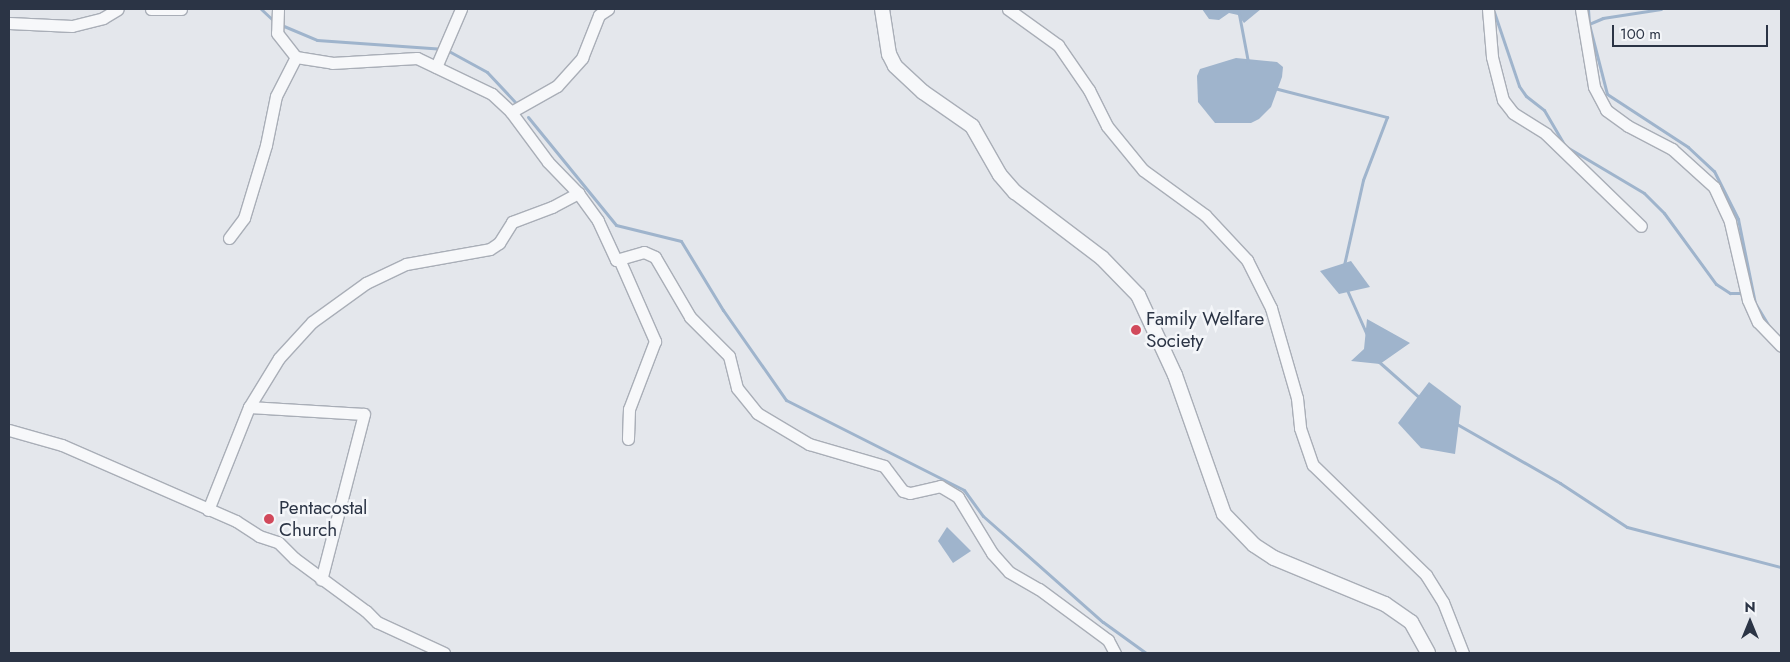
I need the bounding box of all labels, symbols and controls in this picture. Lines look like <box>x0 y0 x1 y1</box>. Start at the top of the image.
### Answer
scale bar <box>1615 15 1771 47</box>
text: 100 m <box>1620 23 1661 45</box>
place label: Family Welfare Society <box>1146 308 1264 352</box>
marker: Family Welfare Society <box>1130 324 1142 336</box>
place label: Pentacostal Church <box>279 497 367 541</box>
marker: Pentacostal Church <box>263 513 275 525</box>
north arrow <box>1725 597 1775 647</box>
text: N <box>1744 597 1756 617</box>

